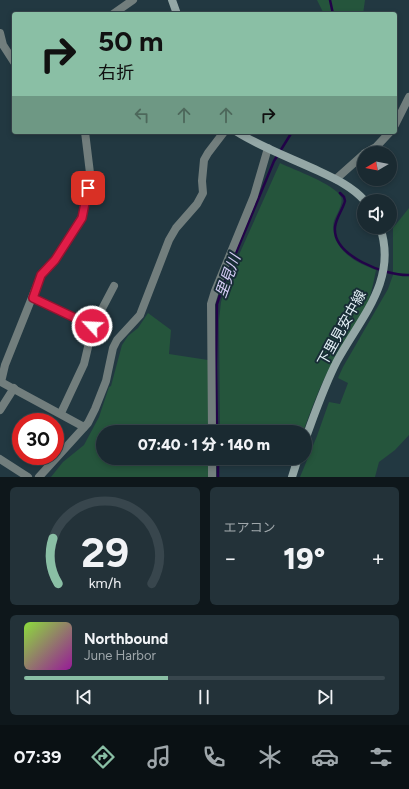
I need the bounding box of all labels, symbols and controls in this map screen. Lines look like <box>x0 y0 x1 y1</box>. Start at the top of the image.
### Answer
text: 50 m <box>98 24 164 58</box>
icon: right <box>32 28 84 80</box>
text: 右折 <box>98 62 134 84</box>
icon: left <box>131 104 153 126</box>
icon: ahead <box>173 104 195 126</box>
icon: ahead <box>215 104 237 126</box>
icon: right <box>257 104 279 126</box>
north arrow <box>357 146 397 186</box>
map controls <box>357 146 397 234</box>
pin <box>71 171 105 205</box>
icon: arrive <box>77 177 99 199</box>
button: sound <box>357 194 397 234</box>
water label: 里見川 <box>212 250 245 300</box>
street label: 下里見安中線 <box>314 287 370 369</box>
position arrow <box>71 305 113 347</box>
speed limit sign: 30 <box>12 413 64 465</box>
text: 07:40 · 1 分 · 140 m <box>138 436 270 454</box>
text: エアコン <box>224 520 276 535</box>
text: 29 <box>81 527 129 577</box>
text: 19° <box>283 540 325 577</box>
text: − <box>224 545 237 572</box>
text: + <box>371 545 385 572</box>
text: km/h <box>88 574 121 592</box>
text: Northbound <box>84 630 168 648</box>
text: June Harbor <box>84 648 156 663</box>
icon: previous <box>73 686 95 708</box>
icon: pause <box>193 686 215 708</box>
icon: next <box>314 686 336 708</box>
icon: directions <box>89 743 117 771</box>
icon: music <box>145 743 173 771</box>
icon: phone <box>200 743 228 771</box>
icon: climate <box>256 743 284 771</box>
icon: car <box>311 743 339 771</box>
icon: filters <box>367 743 395 771</box>
text: 07:39 <box>14 746 61 768</box>

